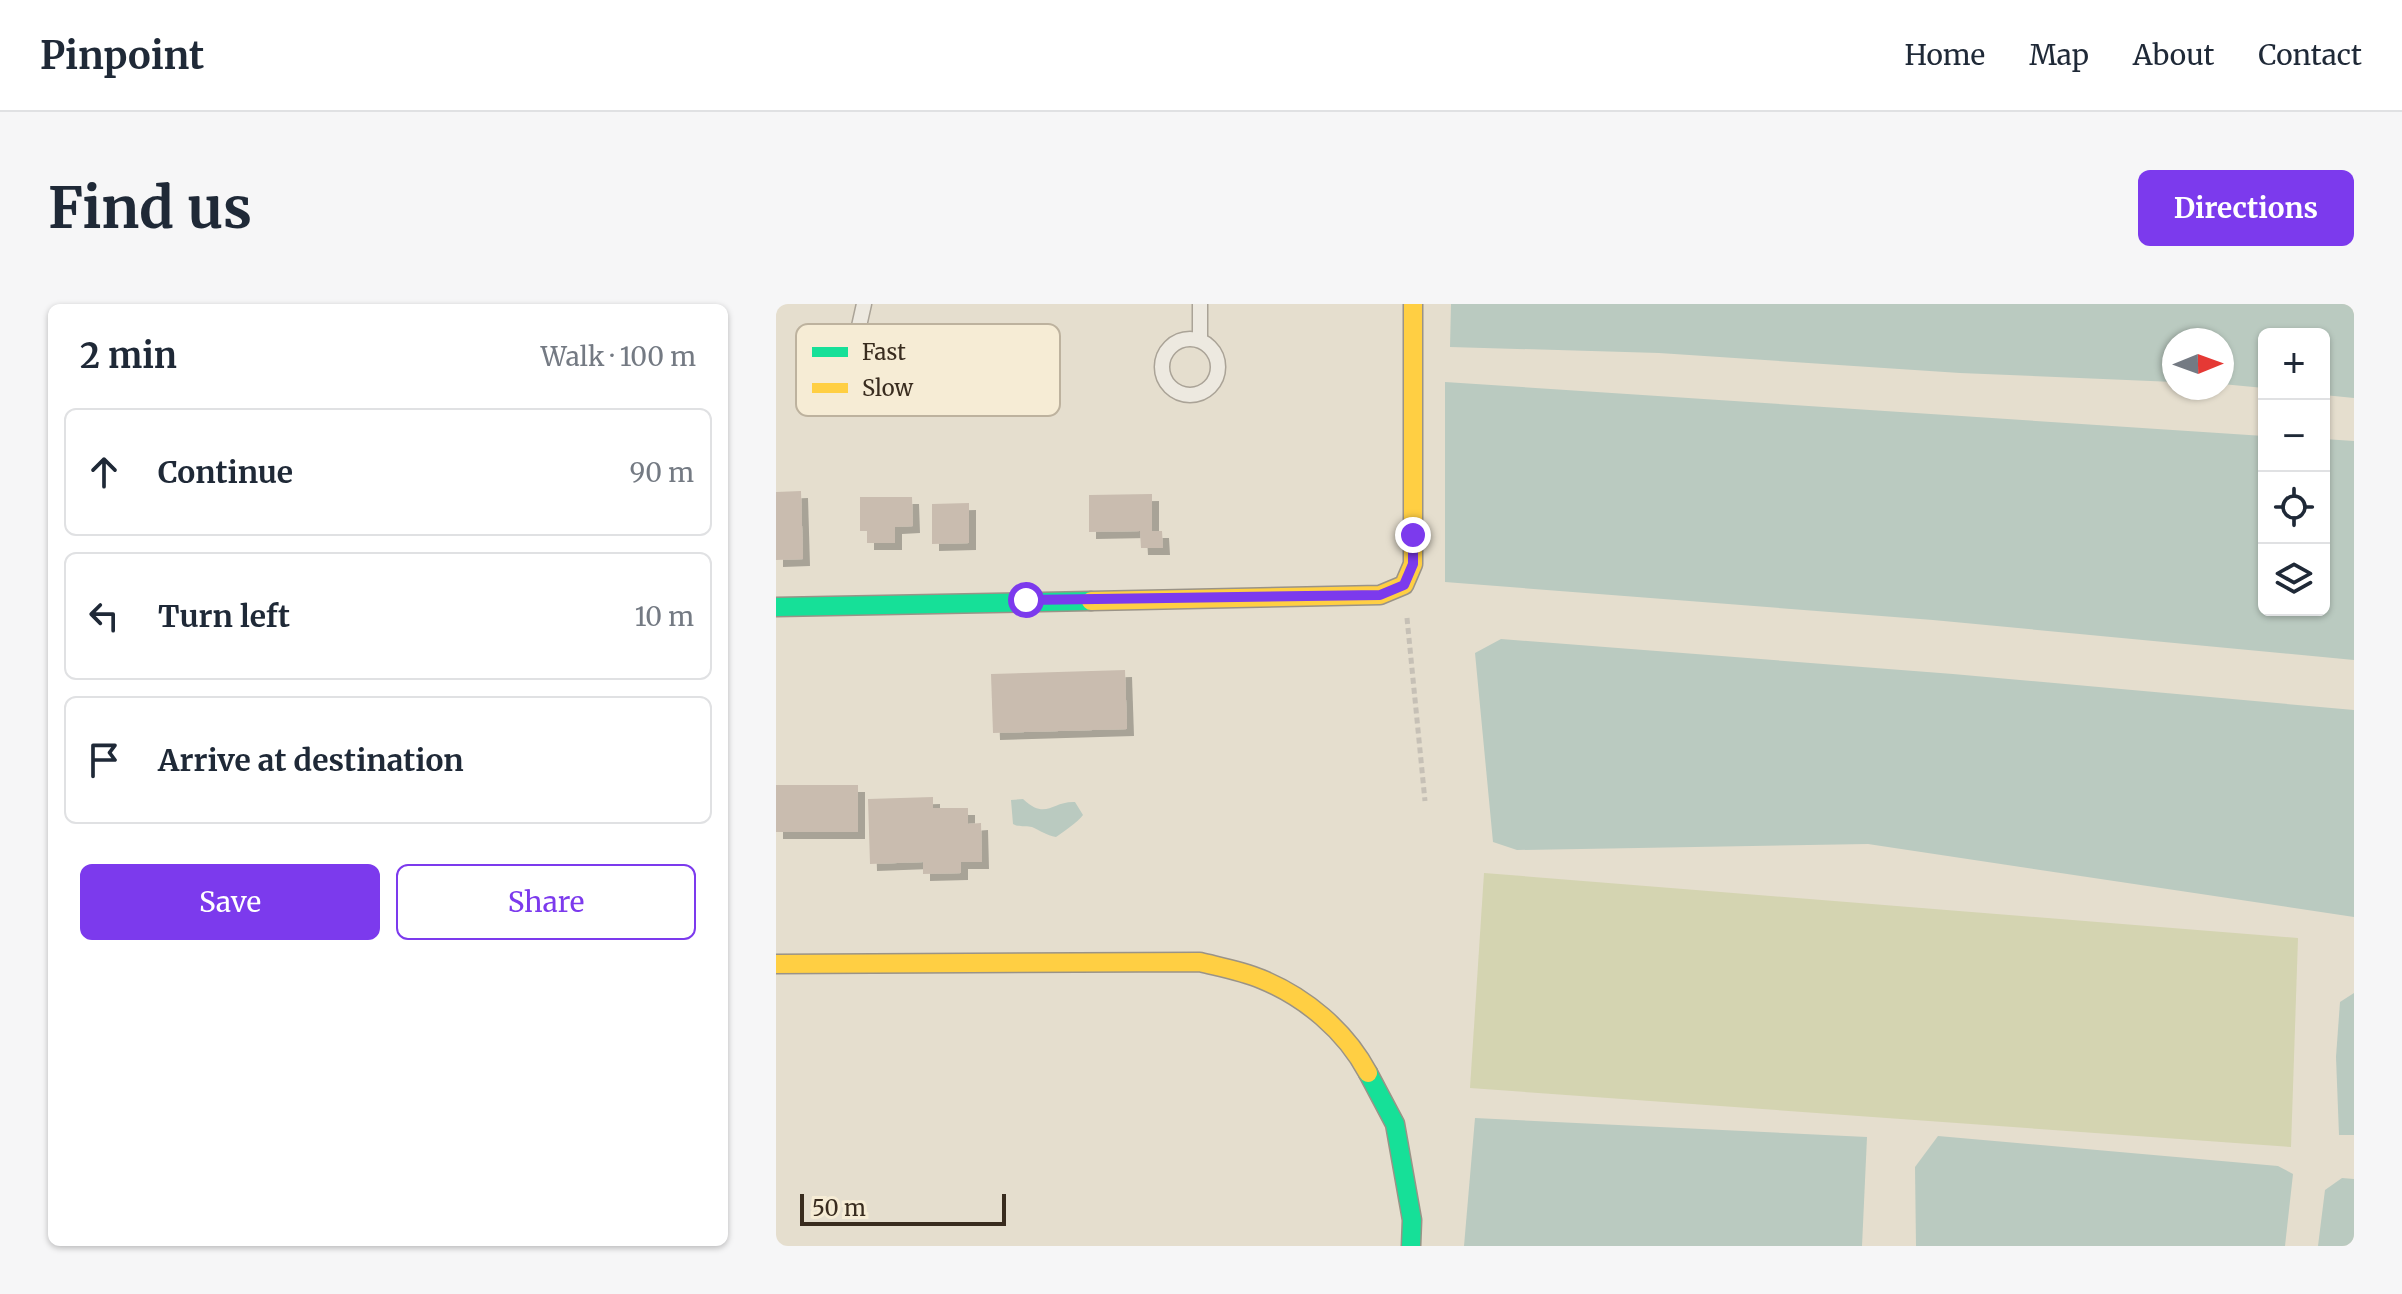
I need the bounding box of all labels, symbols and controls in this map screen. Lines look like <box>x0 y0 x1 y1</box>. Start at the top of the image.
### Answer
text: Pinpoint <box>40 32 204 79</box>
text: Home <box>1904 37 1985 73</box>
text: Map <box>2029 37 2089 73</box>
text: About <box>2133 37 2214 73</box>
text: Contact <box>2258 37 2362 73</box>
button: Directions <box>2138 170 2354 246</box>
text: Find us <box>48 173 252 243</box>
legend <box>796 324 1060 416</box>
north arrow <box>2162 328 2234 400</box>
map controls <box>2258 328 2330 616</box>
button: + <box>2258 328 2330 400</box>
text: 2 min <box>80 335 177 377</box>
text: Fast <box>862 338 906 366</box>
text: Walk · 100 m <box>541 340 696 373</box>
text: Slow <box>862 374 913 402</box>
button: − <box>2258 400 2330 472</box>
icon: ahead <box>82 450 126 494</box>
text: Continue <box>158 453 293 491</box>
text: 90 m <box>630 456 694 489</box>
button: locate <box>2258 472 2330 544</box>
route end <box>1395 517 1431 553</box>
button: layers <box>2258 544 2330 616</box>
route start <box>1008 582 1044 618</box>
icon: left <box>82 594 126 638</box>
text: Turn left <box>158 597 290 635</box>
text: 10 m <box>635 600 694 633</box>
icon: arrive <box>82 738 126 782</box>
text: Arrive at destination <box>158 741 464 779</box>
button: Save <box>80 864 380 940</box>
button: Share <box>396 864 696 940</box>
scale bar <box>800 1190 1006 1226</box>
text: 50 m <box>812 1194 866 1222</box>

